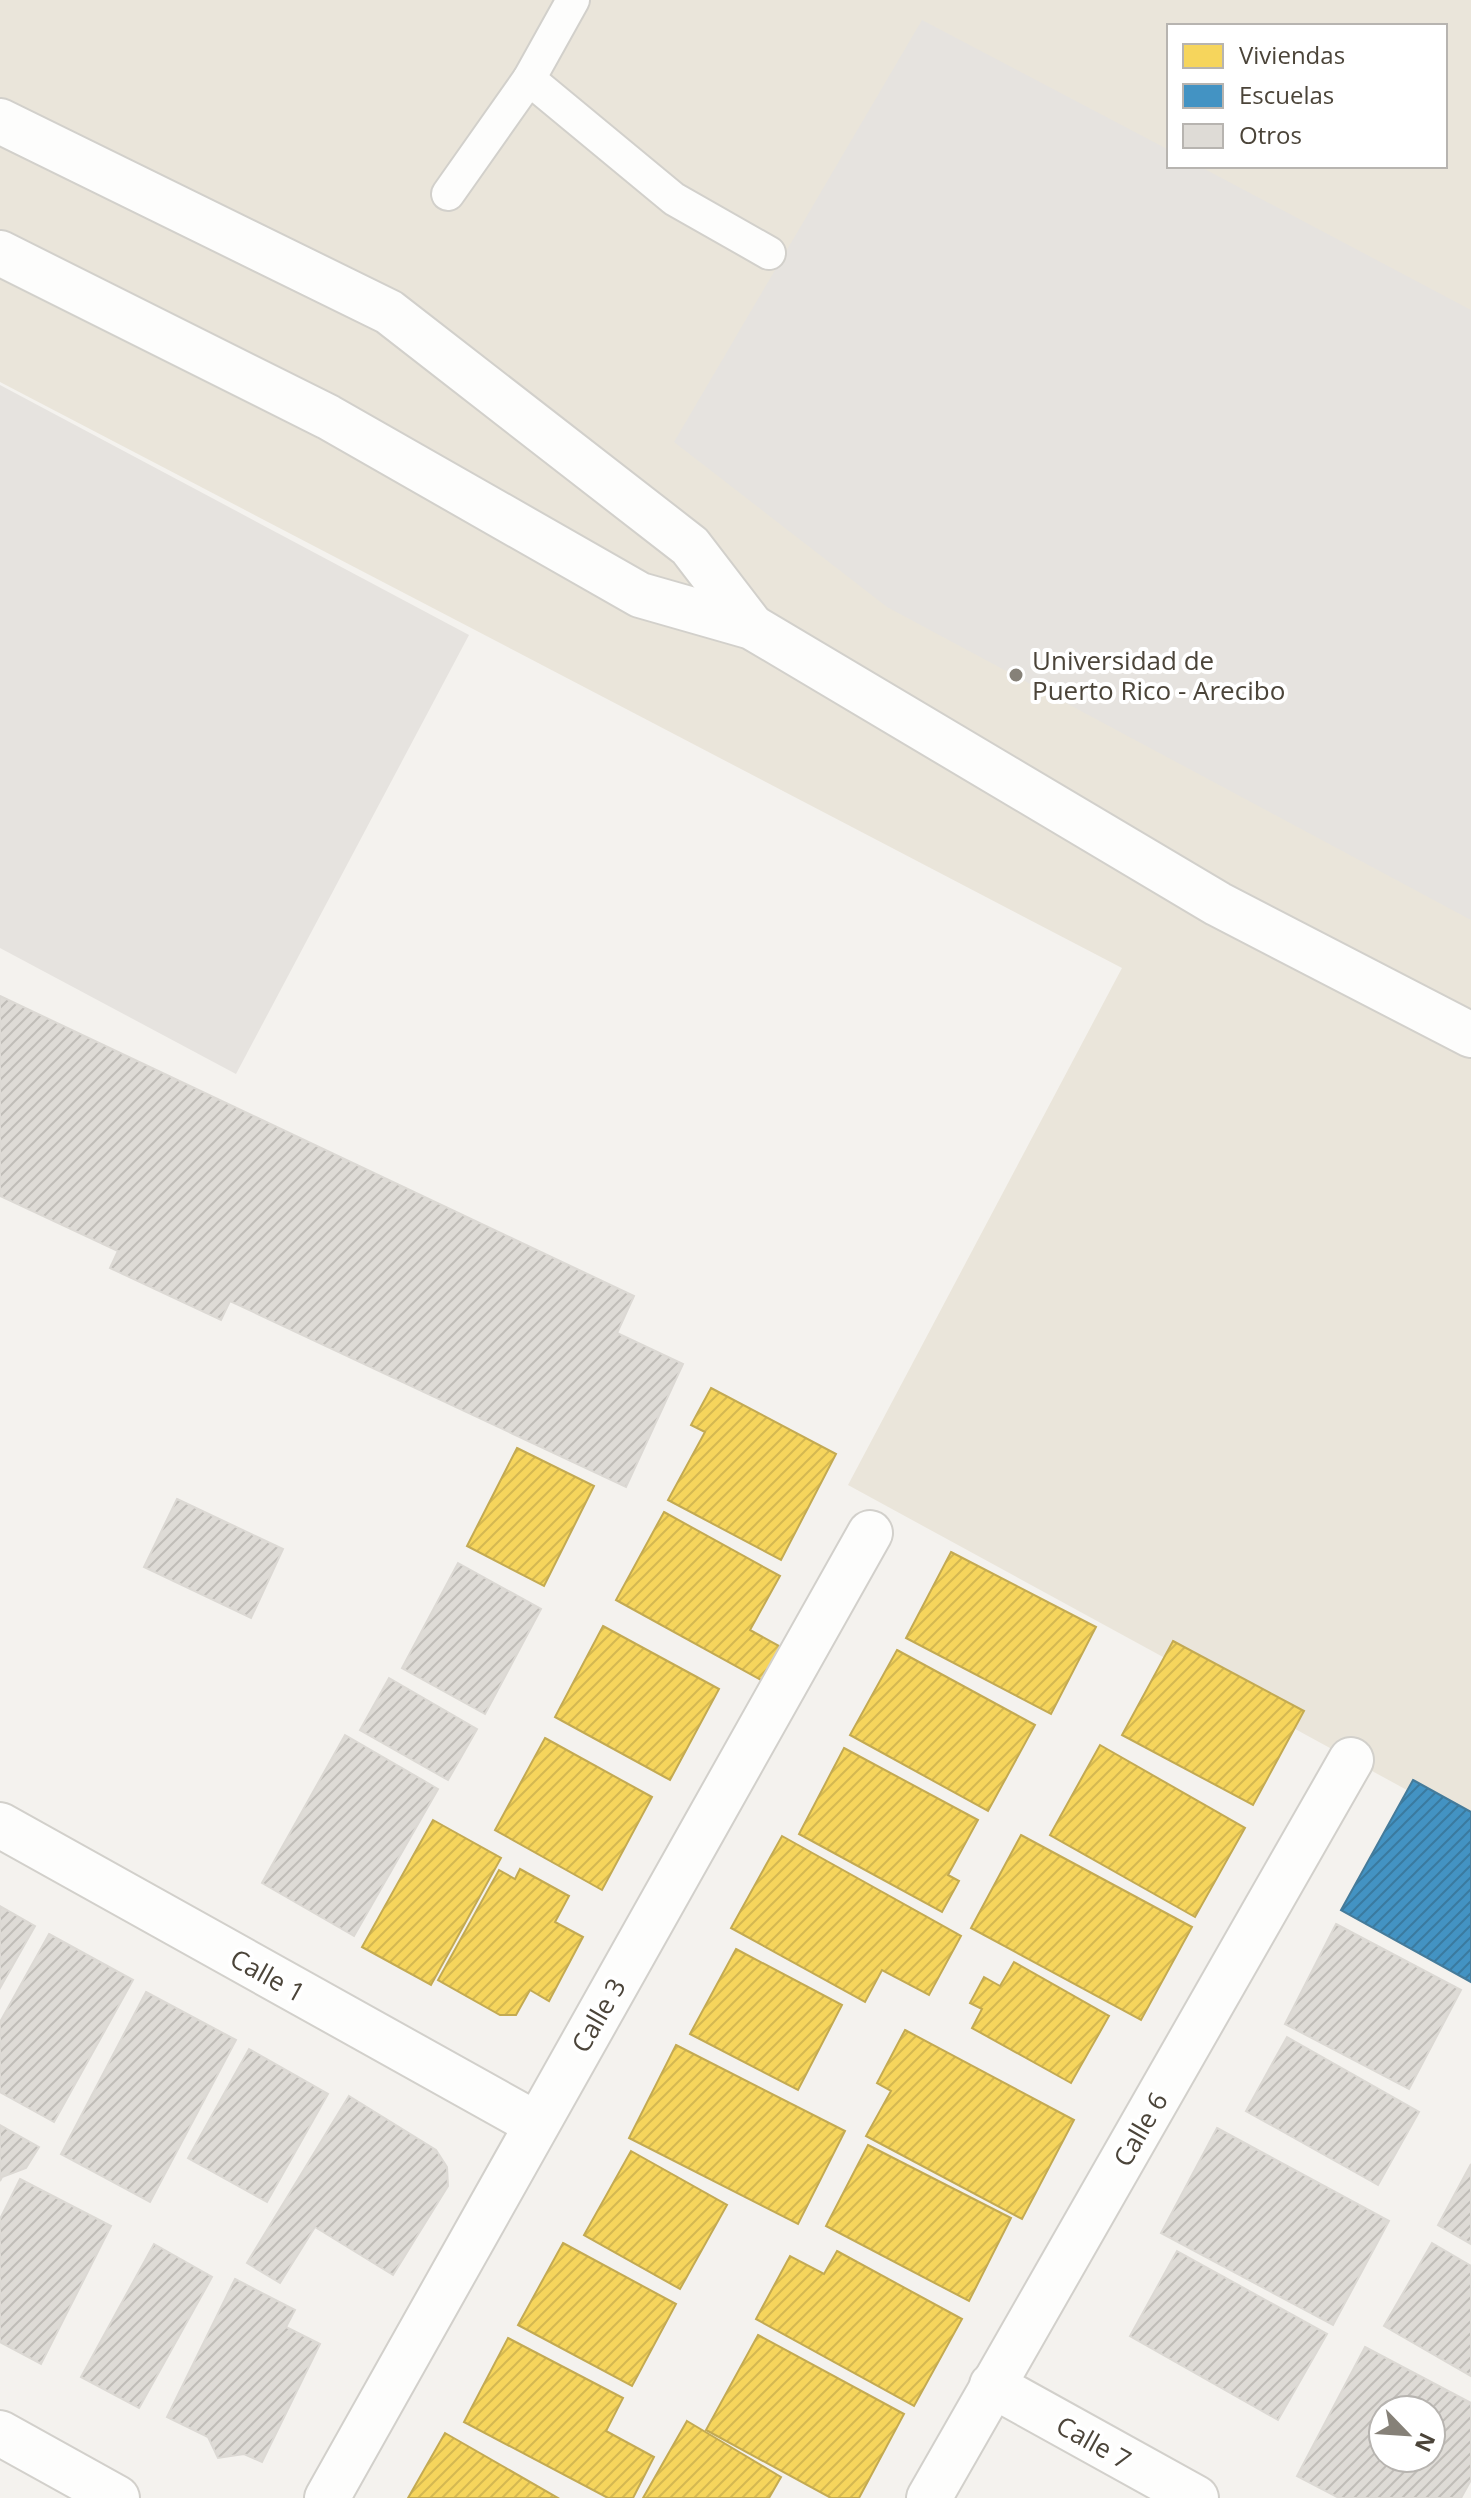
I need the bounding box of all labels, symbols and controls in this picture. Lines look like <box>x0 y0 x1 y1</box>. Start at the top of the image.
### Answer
legend <box>1167 24 1447 168</box>
text: Viviendas <box>1239 38 1345 71</box>
text: Escuelas <box>1239 78 1334 111</box>
text: Otros <box>1239 118 1302 151</box>
place label: Universidad de Puerto Rico - Arecibo <box>1032 642 1285 708</box>
marker: Universidad de Puerto Rico - Arecibo <box>1007 666 1025 684</box>
street label: Calle 1 <box>224 1940 312 2010</box>
street label: Calle 3 <box>562 1971 634 2059</box>
street label: Calle 6 <box>1104 2085 1176 2173</box>
north arrow <box>1367 2394 1447 2474</box>
street label: Calle 7 <box>1050 2407 1138 2477</box>
text: N <box>1409 2428 1443 2457</box>

